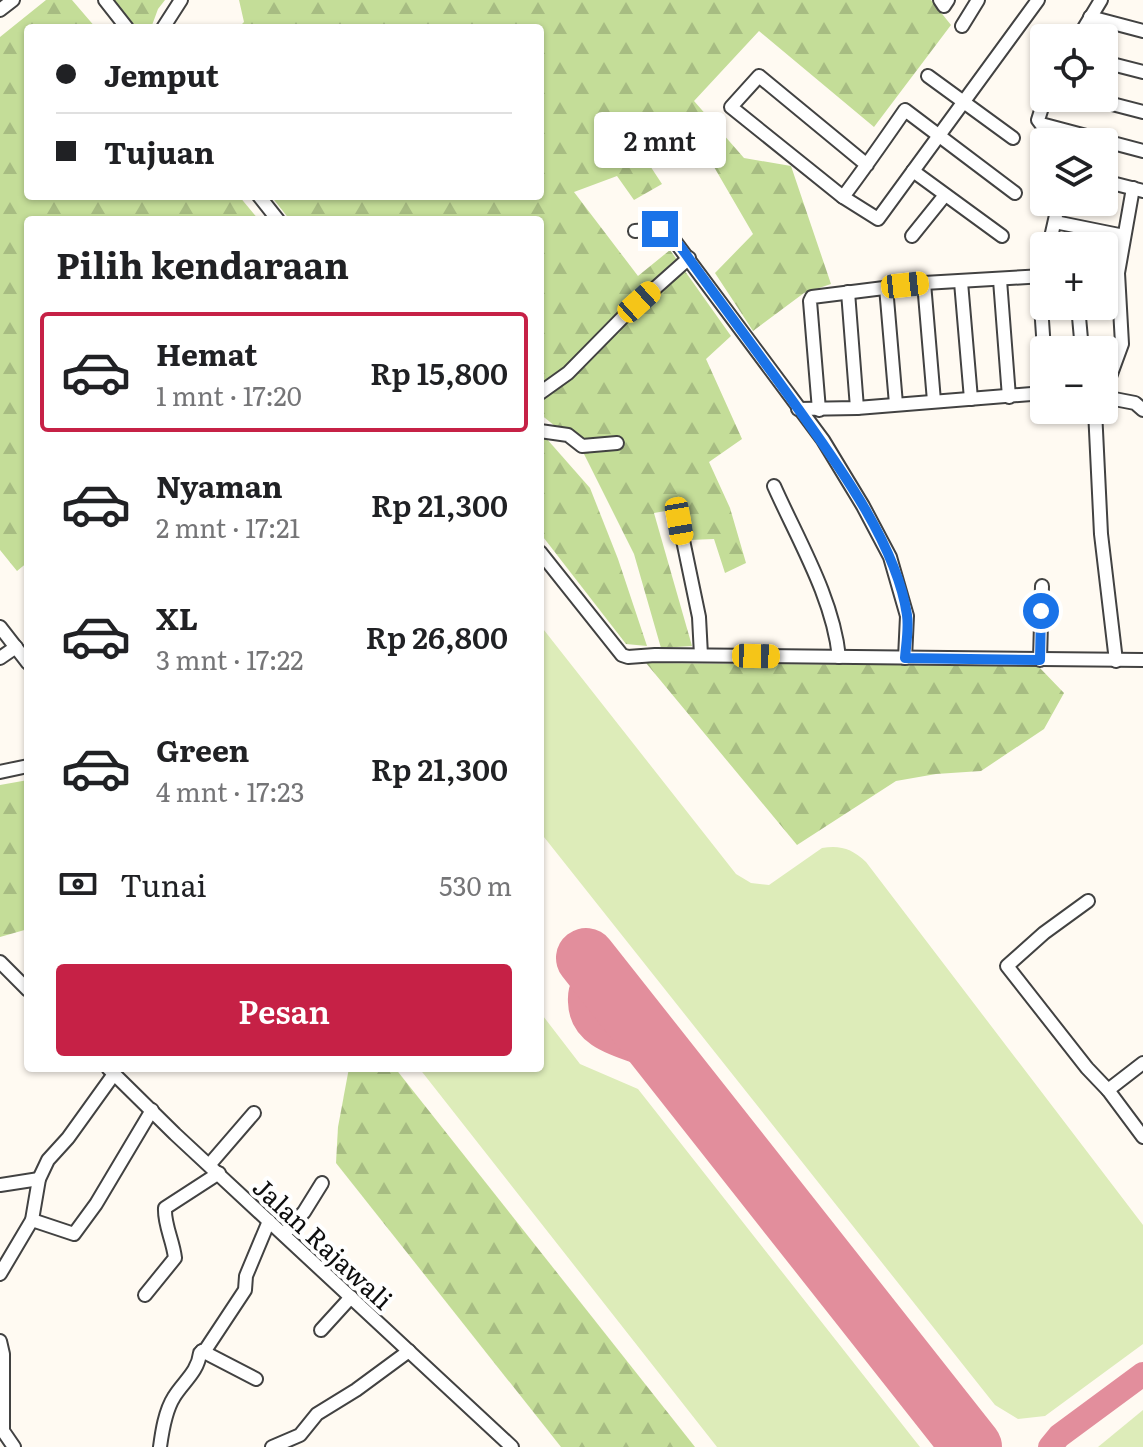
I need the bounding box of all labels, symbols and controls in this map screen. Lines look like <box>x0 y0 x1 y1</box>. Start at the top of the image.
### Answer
map controls <box>1030 24 1118 424</box>
button: locate <box>1030 24 1118 112</box>
text: Jemput <box>104 52 219 96</box>
callout: 2 mnt <box>594 113 726 169</box>
text: 2 mnt <box>624 120 696 159</box>
button: layers <box>1030 128 1118 216</box>
text: Tujuan <box>104 129 215 173</box>
route end <box>642 211 678 247</box>
button: + <box>1030 232 1118 320</box>
text: Pilih kendaraan <box>56 237 349 290</box>
car <box>880 271 930 299</box>
car <box>613 277 665 327</box>
text: Hemat <box>156 331 257 375</box>
icon: car <box>60 336 132 408</box>
button: − <box>1030 336 1118 424</box>
text: Rp 15,800 <box>370 350 508 394</box>
text: 1 mnt · 17:20 <box>156 375 302 414</box>
text: Nyaman <box>156 463 283 507</box>
icon: car <box>60 468 132 540</box>
text: Rp 21,300 <box>371 482 508 526</box>
car <box>663 495 695 547</box>
text: 2 mnt · 17:21 <box>156 507 300 546</box>
route start <box>1023 593 1059 629</box>
text: XL <box>156 595 198 639</box>
icon: car <box>60 600 132 672</box>
text: Rp 26,800 <box>366 614 508 658</box>
text: 3 mnt · 17:22 <box>156 639 303 678</box>
car <box>732 644 780 668</box>
text: Green <box>156 727 249 771</box>
icon: car <box>60 732 132 804</box>
text: Rp 21,300 <box>371 746 508 790</box>
text: 4 mnt · 17:23 <box>156 771 305 810</box>
icon: cash <box>56 862 100 906</box>
text: Tunai <box>120 862 207 906</box>
text: 530 m <box>439 865 512 904</box>
button: Pesan <box>56 964 512 1056</box>
street label: Jalan Rajawali <box>245 1167 403 1317</box>

